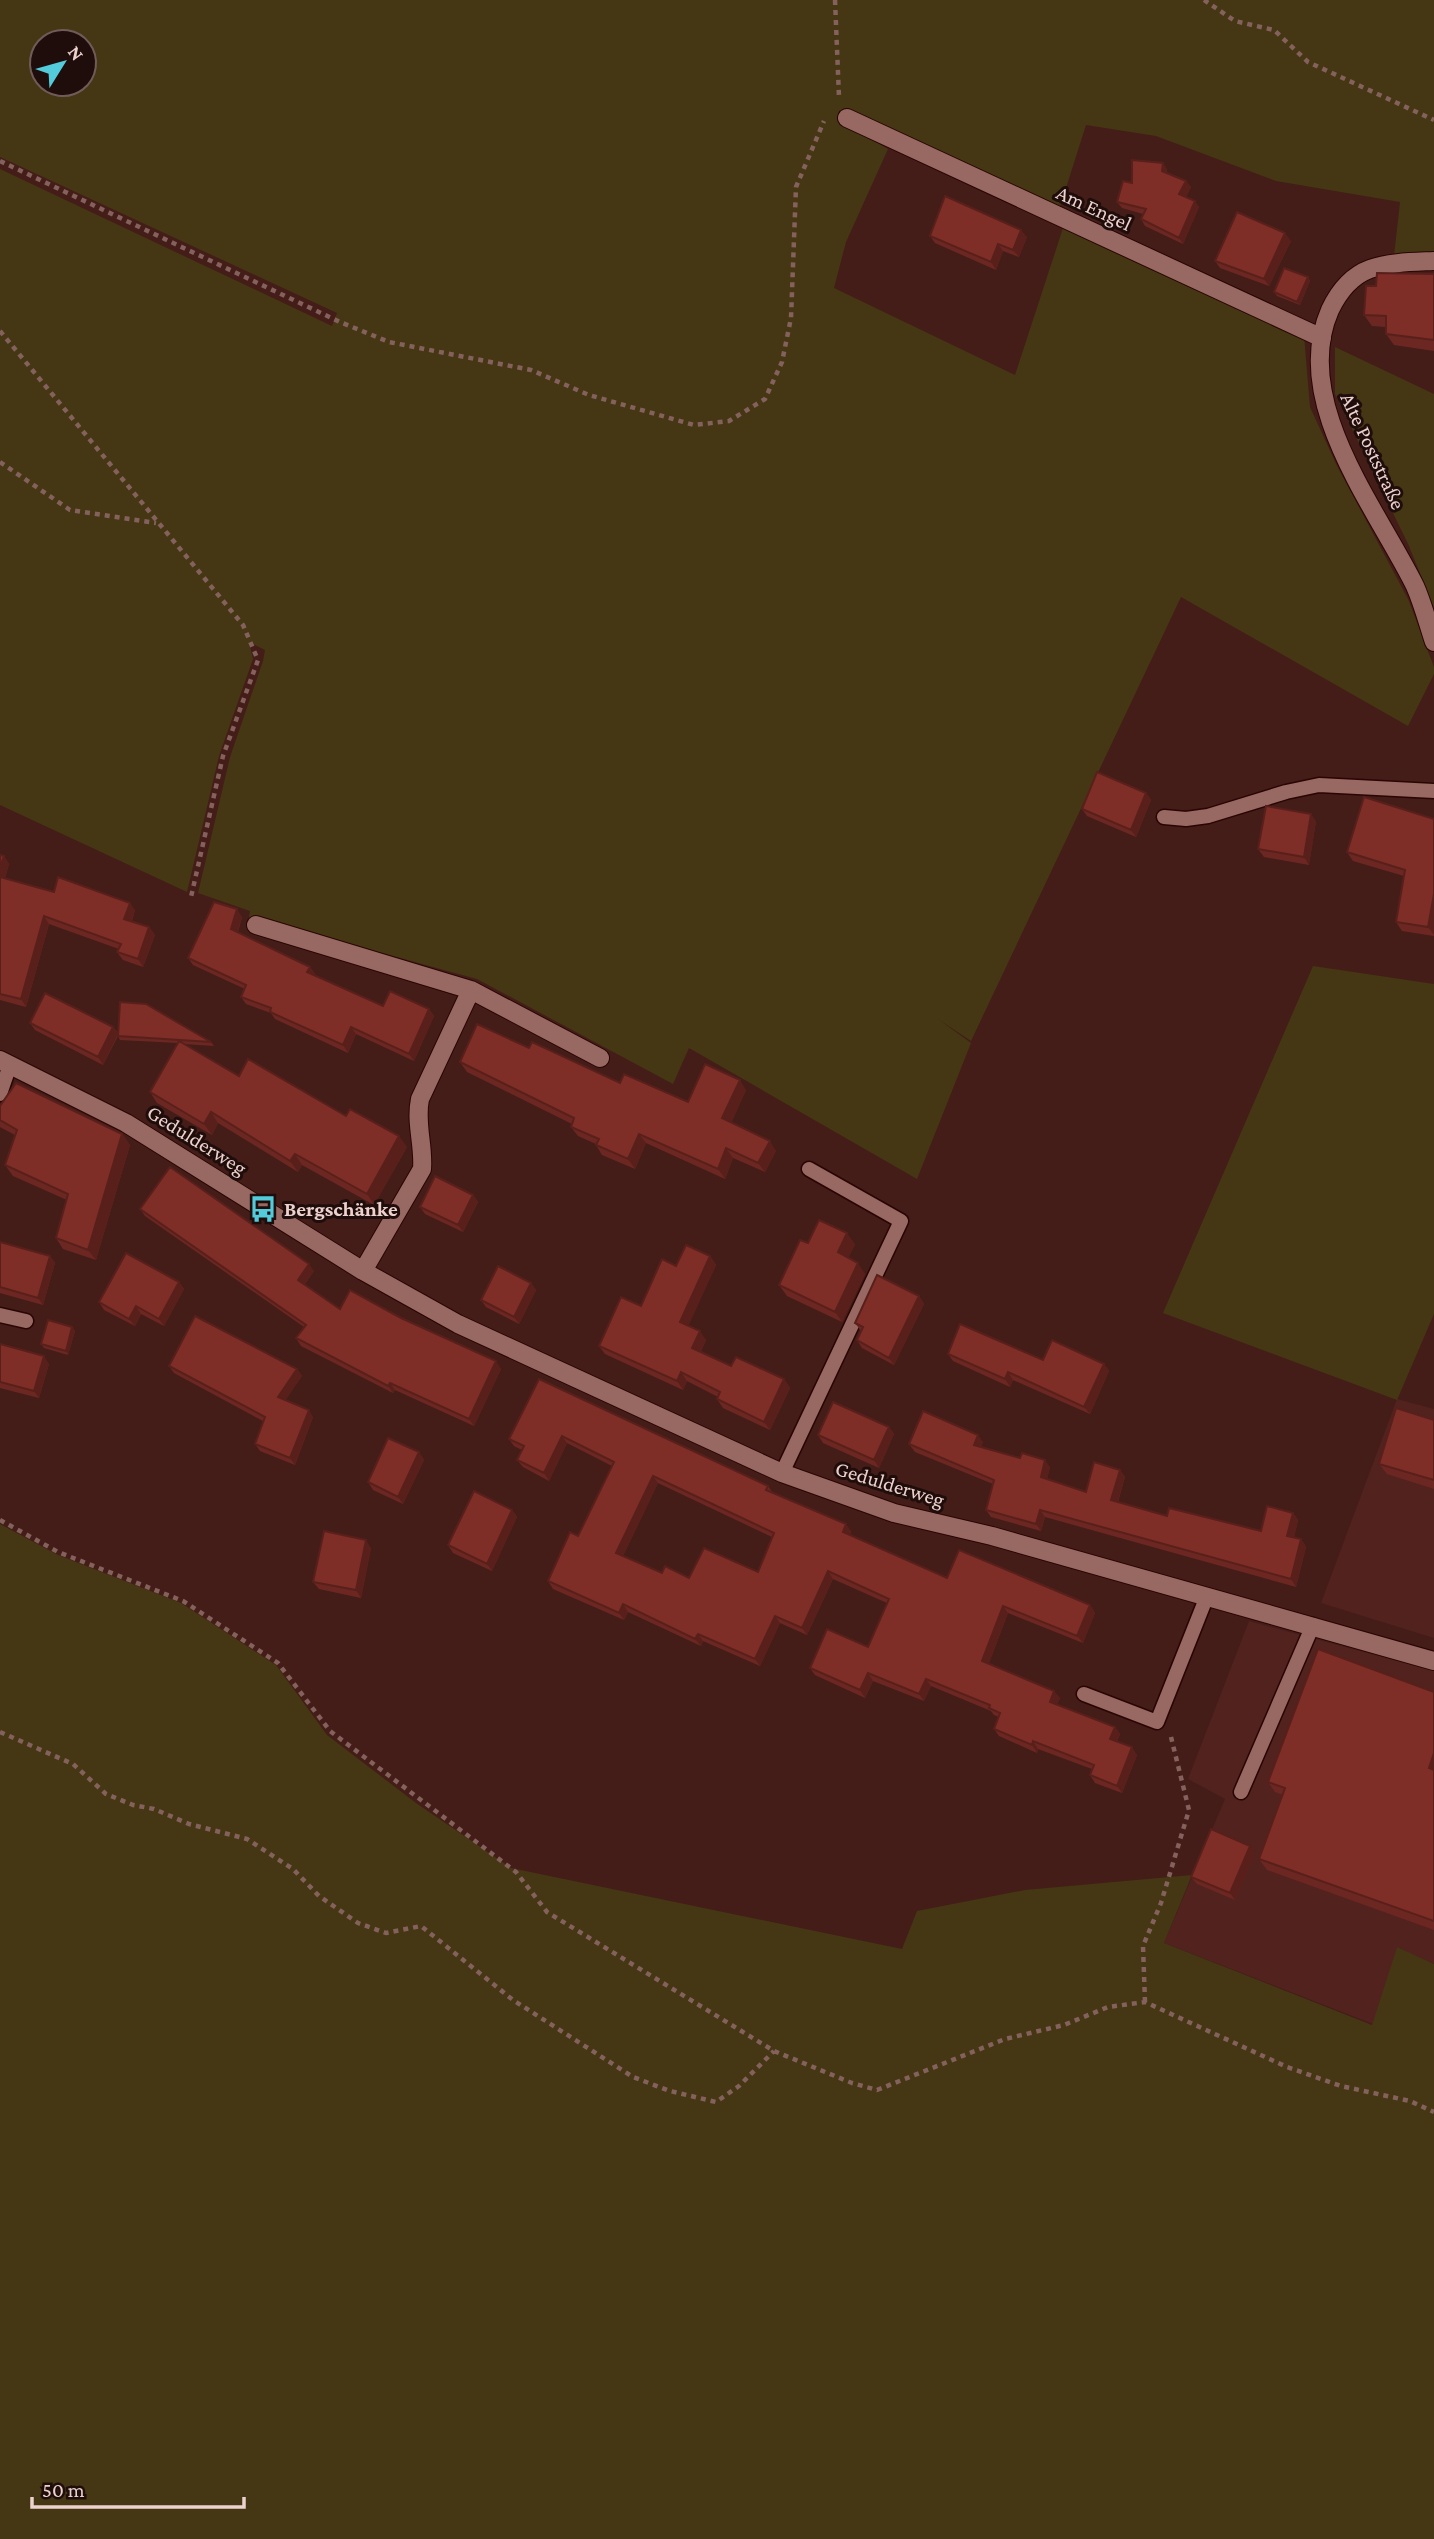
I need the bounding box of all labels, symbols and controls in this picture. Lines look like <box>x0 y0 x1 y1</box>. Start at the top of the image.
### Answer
north arrow <box>28 28 98 98</box>
text: N <box>64 42 88 65</box>
street label: Am Engel <box>1053 180 1135 236</box>
street label: Alte Poststraße <box>1336 389 1410 513</box>
street label: Gedulderweg <box>143 1100 251 1180</box>
bus stop icon: Bergschänke <box>248 1194 278 1224</box>
place label: Bergschänke <box>284 1197 398 1221</box>
street label: Gedulderweg <box>833 1456 947 1512</box>
scale bar <box>32 2466 243 2510</box>
text: 50 m <box>42 2478 85 2502</box>

